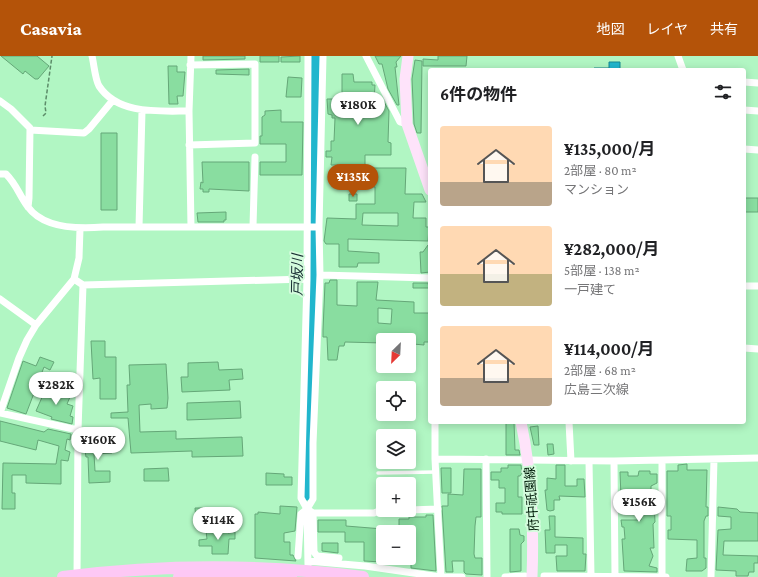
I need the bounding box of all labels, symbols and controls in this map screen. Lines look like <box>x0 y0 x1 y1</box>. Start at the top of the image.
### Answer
text: Casavia <box>20 18 82 39</box>
text: 地図 <box>596 21 624 37</box>
text: レイヤ <box>646 21 688 37</box>
text: 共有 <box>710 21 738 37</box>
icon: filters <box>712 81 734 103</box>
text: 6件の物件 <box>440 85 517 104</box>
pin: ¥180K <box>330 92 386 126</box>
text: ¥180K <box>340 97 376 112</box>
text: ¥135,000/月 <box>564 140 655 159</box>
icon: home <box>472 142 520 190</box>
text: 2部屋 · 80 m² <box>564 163 637 178</box>
pin: ¥135K <box>325 164 381 198</box>
text: ¥135K <box>336 169 370 184</box>
text: マンション <box>564 182 629 197</box>
text: ¥282,000/月 <box>564 240 659 259</box>
icon: home <box>472 242 520 290</box>
water label: 戸坂川 <box>289 252 305 296</box>
text: 5部屋 · 138 m² <box>564 263 640 278</box>
text: 一戸建て <box>564 282 616 297</box>
north arrow <box>376 333 416 373</box>
map controls <box>376 333 416 565</box>
text: ¥114,000/月 <box>564 340 654 359</box>
icon: home <box>472 342 520 390</box>
text: 2部屋 · 68 m² <box>564 363 636 378</box>
pin: ¥282K <box>28 372 84 406</box>
text: ¥282K <box>38 377 74 392</box>
button: locate <box>376 381 416 421</box>
text: 広島三次線 <box>564 382 629 397</box>
pin: ¥160K <box>70 427 126 461</box>
button: layers <box>376 429 416 469</box>
text: ¥160K <box>80 432 116 447</box>
street label: 府中祇園線 <box>522 466 541 532</box>
button: + <box>376 477 416 517</box>
pin: ¥156K <box>611 489 667 523</box>
text: ¥156K <box>622 494 656 509</box>
pin: ¥114K <box>190 507 246 541</box>
text: ¥114K <box>202 512 234 527</box>
button: − <box>376 525 416 565</box>

